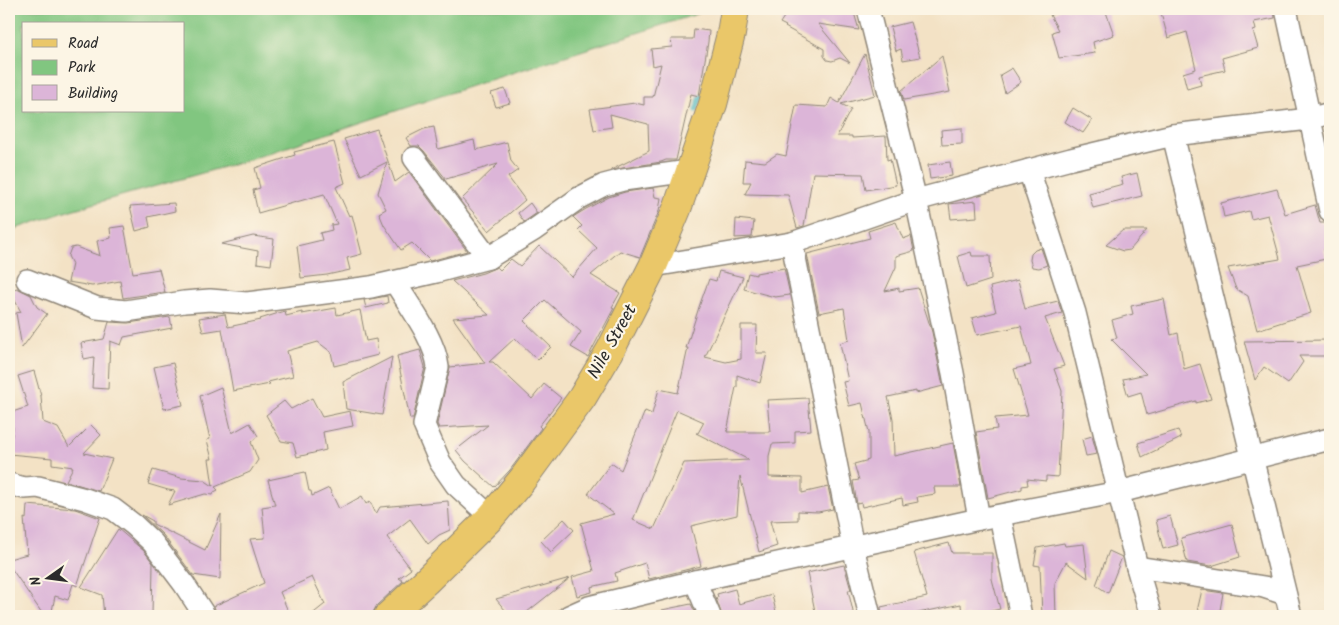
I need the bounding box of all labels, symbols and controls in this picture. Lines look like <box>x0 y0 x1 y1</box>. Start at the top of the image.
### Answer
legend <box>22 22 185 112</box>
text: Road <box>68 32 99 56</box>
text: Park <box>68 56 96 80</box>
text: Building <box>68 82 118 106</box>
street label: Nile Street <box>580 298 646 385</box>
north arrow <box>22 552 72 602</box>
text: N <box>25 574 48 588</box>

